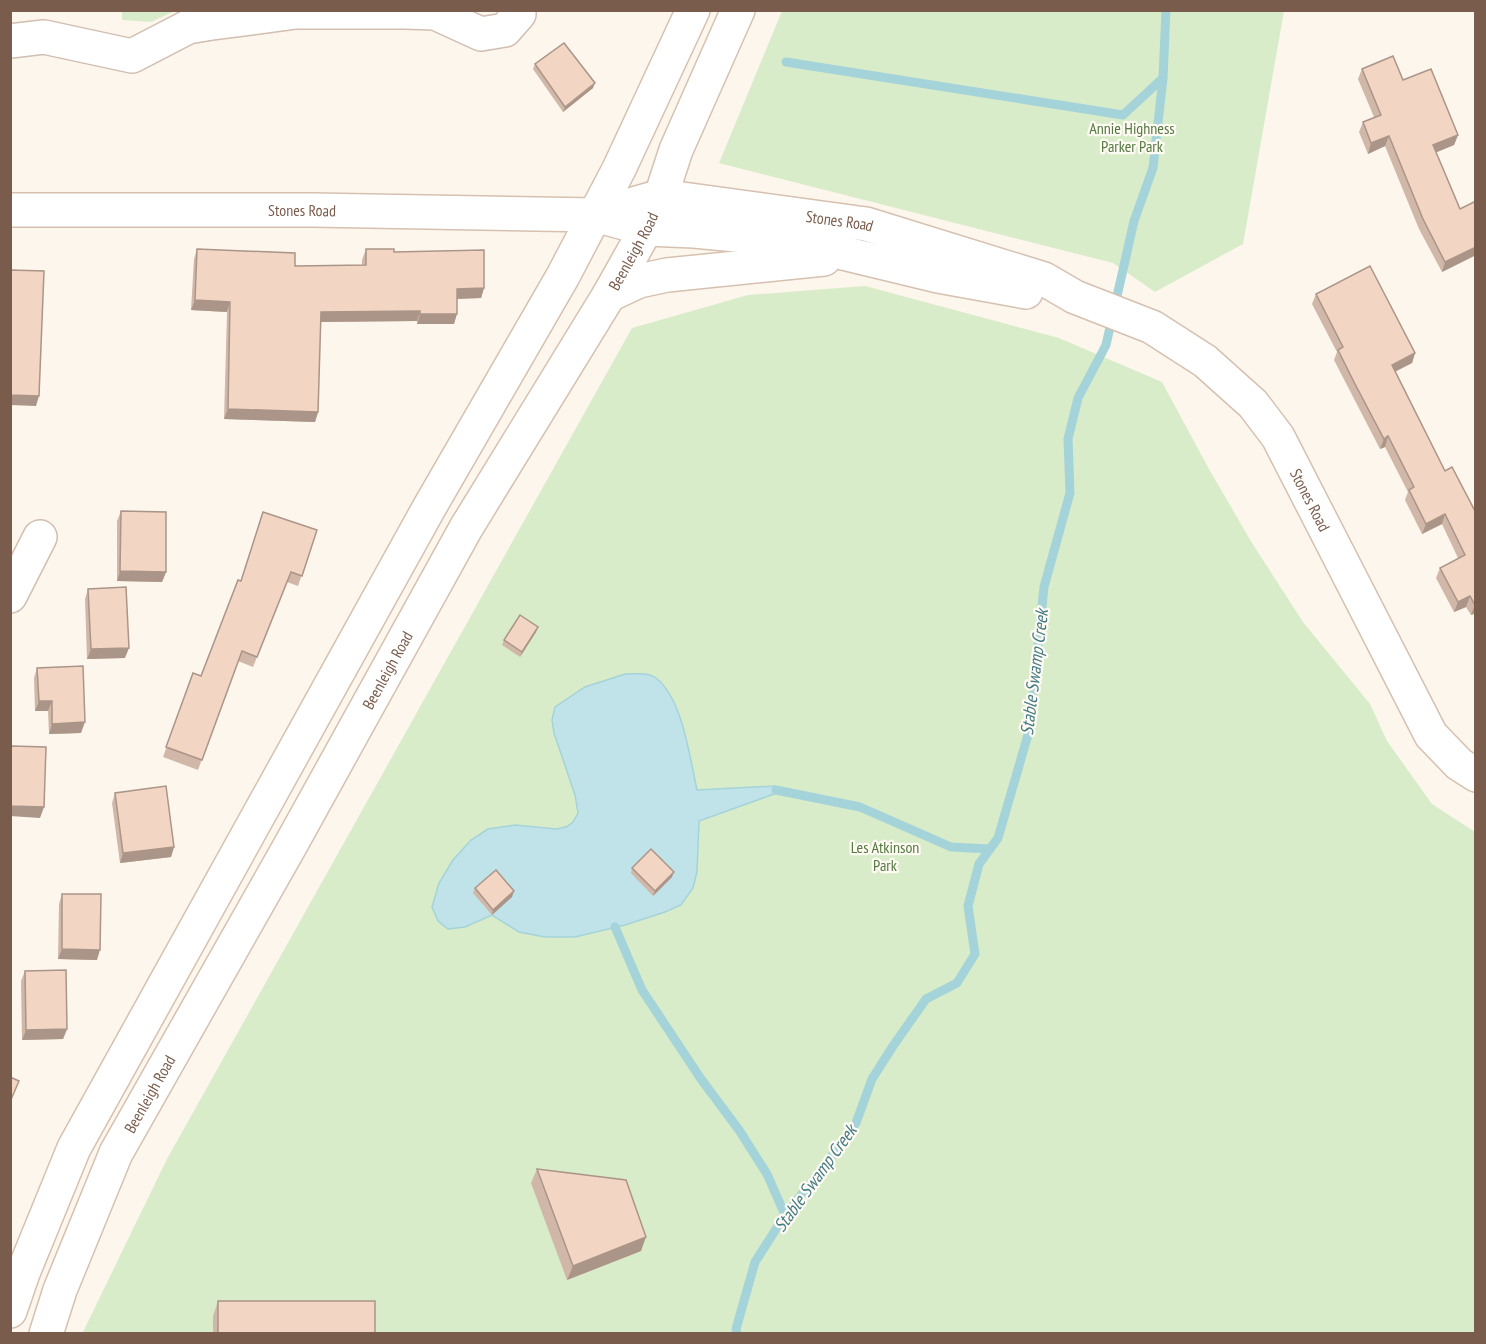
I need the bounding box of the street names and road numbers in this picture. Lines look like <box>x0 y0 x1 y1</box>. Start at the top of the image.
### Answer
street label: Stones Road <box>268 200 336 220</box>
street label: Stones Road <box>805 206 876 236</box>
street label: Beenleigh Road <box>604 209 662 294</box>
street label: Stones Road <box>1286 465 1335 535</box>
street label: Beenleigh Road <box>358 628 417 713</box>
street label: Beenleigh Road <box>119 1052 179 1136</box>

